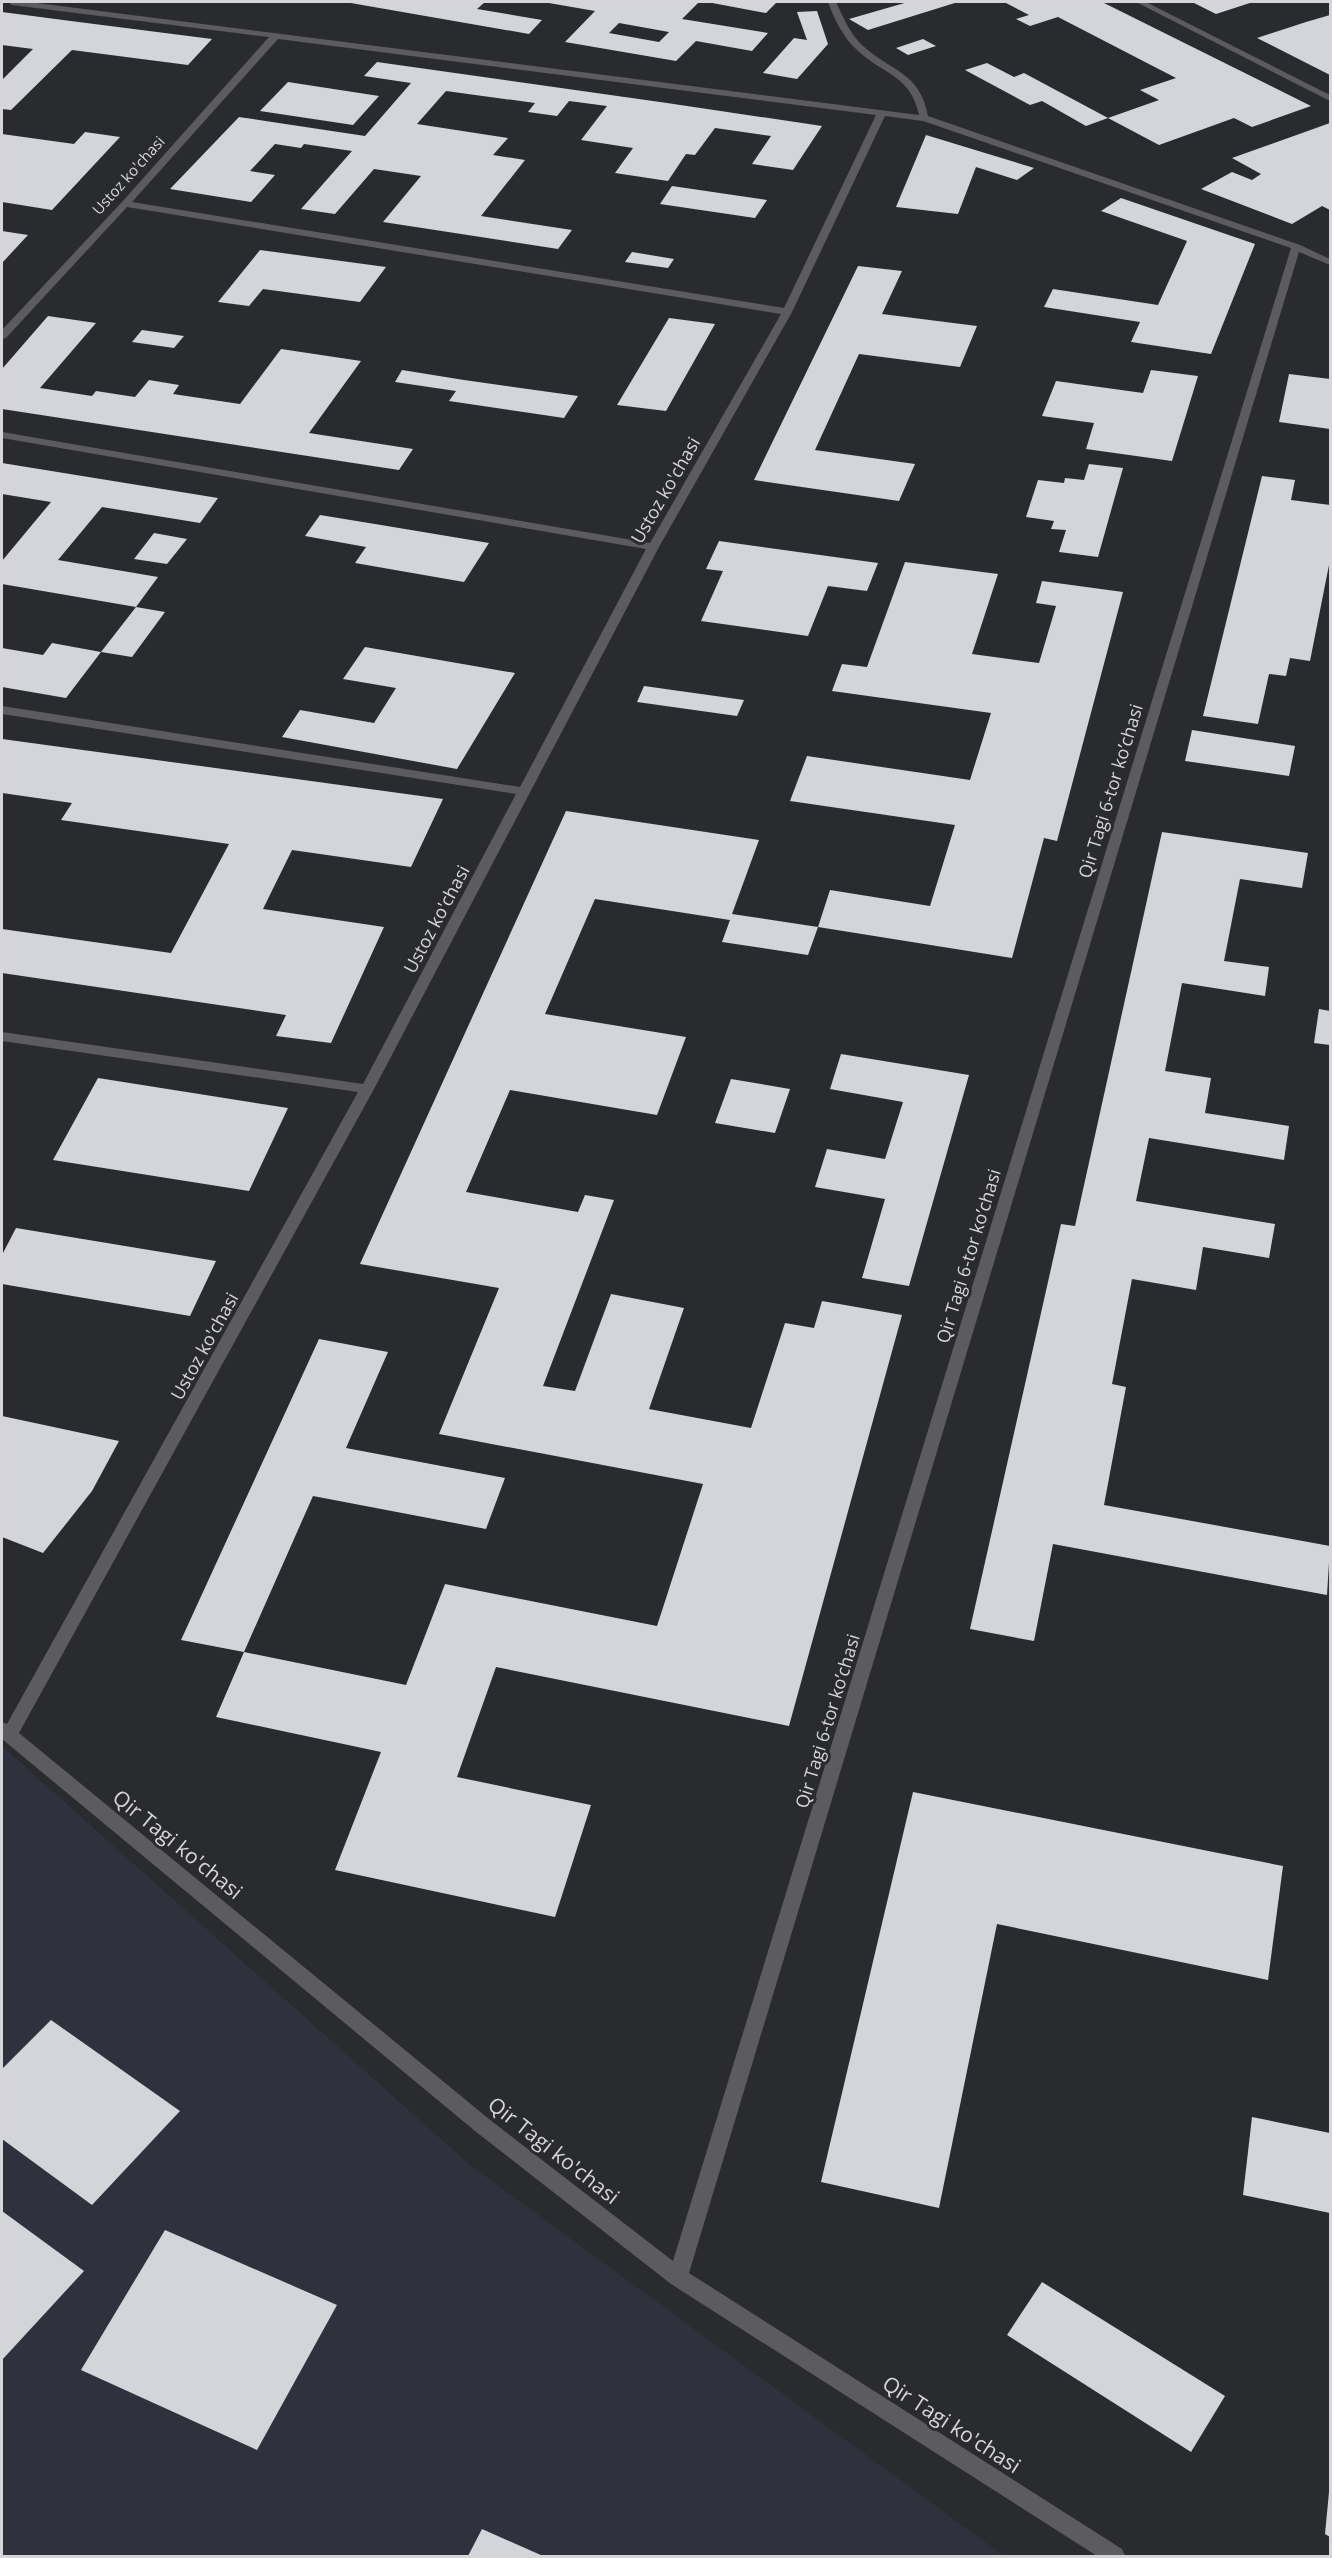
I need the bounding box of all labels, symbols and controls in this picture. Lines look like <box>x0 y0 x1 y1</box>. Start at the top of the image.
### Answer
street label: Ustoz ko'chasi <box>87 131 169 219</box>
street label: Ustoz ko'chasi <box>625 432 705 548</box>
street label: Qir Tagi 6-tor koʼchasi <box>1072 701 1148 881</box>
street label: Ustoz ko'chasi <box>397 861 475 977</box>
street label: Qir Tagi 6-tor koʼchasi <box>930 1166 1006 1346</box>
street label: Ustoz ko'chasi <box>165 1288 243 1404</box>
street label: Qir Tagi 6-tor koʼchasi <box>789 1631 865 1811</box>
street label: Qir Tagi ko'chasi <box>107 1783 249 1905</box>
street label: Qir Tagi ko'chasi <box>483 2090 625 2210</box>
street label: Qir Tagi ko'chasi <box>878 2369 1026 2479</box>

